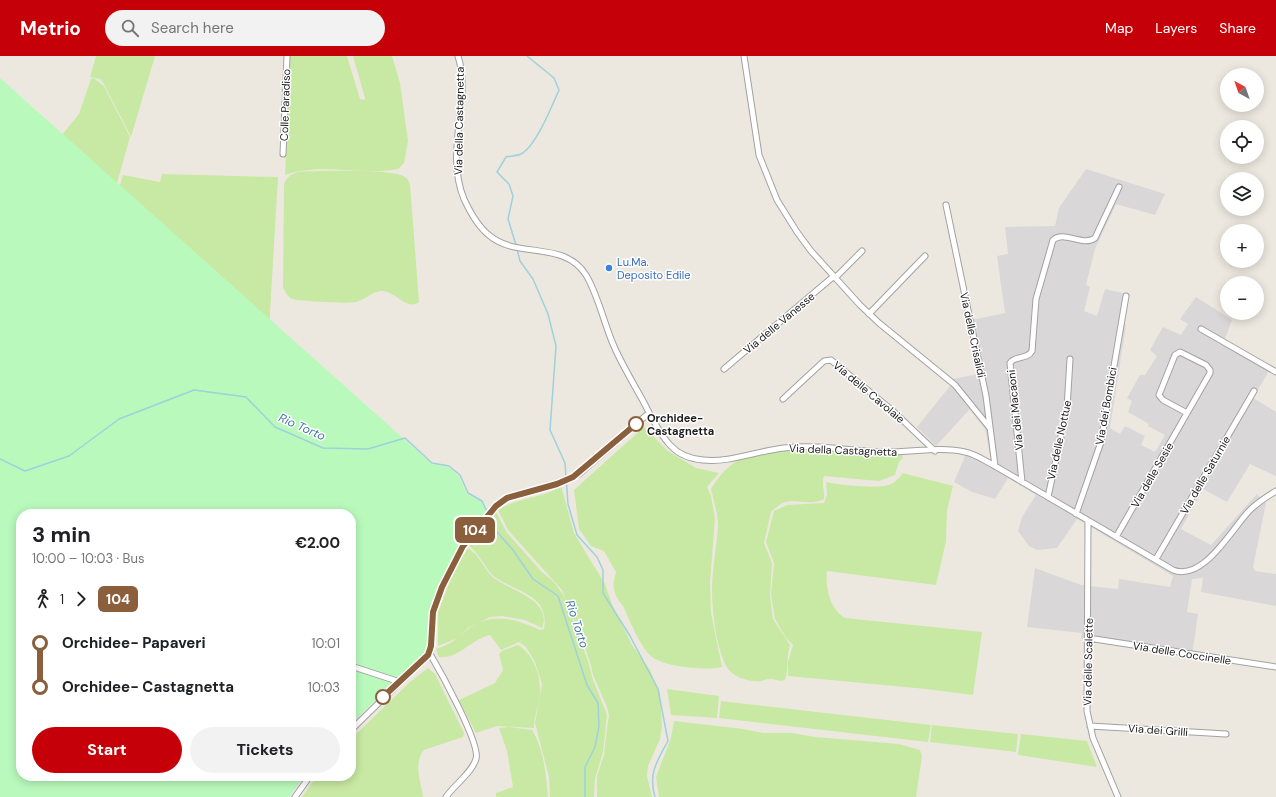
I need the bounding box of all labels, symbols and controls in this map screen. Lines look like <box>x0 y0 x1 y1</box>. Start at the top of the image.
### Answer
search box <box>105 10 385 46</box>
text: Metrio <box>20 16 81 41</box>
icon: search <box>119 17 141 39</box>
text: Search here <box>151 18 234 38</box>
text: Map <box>1105 19 1133 37</box>
text: Layers <box>1155 19 1197 37</box>
text: Share <box>1219 19 1256 37</box>
street label: Via della Castagnetta <box>451 67 467 175</box>
north arrow <box>1220 68 1264 112</box>
map controls <box>1220 68 1264 320</box>
street label: Colle Paradiso <box>277 69 293 141</box>
button: locate <box>1220 120 1264 164</box>
button: layers <box>1220 172 1264 216</box>
button: + <box>1220 224 1264 268</box>
place label: Lu.Ma. Deposito Edile <box>617 255 690 282</box>
marker: Lu.Ma. Deposito Edile <box>604 263 614 273</box>
button: − <box>1220 276 1264 320</box>
street label: Via delle Vanesse <box>741 289 817 357</box>
street label: Via delle Crisalidi <box>957 291 989 379</box>
street label: Via delle Cavolaie <box>830 358 908 426</box>
street label: Via dei Bombici <box>1092 366 1120 446</box>
street label: Via dei Macaoni <box>1004 369 1026 451</box>
street label: Via delle Nottue <box>1044 399 1074 481</box>
water label: Rio Torto <box>276 410 328 444</box>
place label: Orchidee- Castagnetta <box>647 411 714 438</box>
marker: Orchidee- Castagnetta <box>628 416 644 432</box>
street label: Via delle Saturnie <box>1177 433 1233 517</box>
street label: Via delle Sesie <box>1128 440 1176 510</box>
street label: Via della Castagnetta <box>789 441 897 459</box>
line badge: 104 <box>452 517 498 543</box>
text: 3 min <box>32 520 91 549</box>
text: 104 <box>463 521 487 539</box>
text: €2.00 <box>295 533 340 553</box>
text: 10:00 – 10:03 · Bus <box>32 550 144 567</box>
icon: walk <box>32 588 54 610</box>
icon: forward <box>70 588 92 610</box>
text: 104 <box>106 590 130 608</box>
text: 1 <box>60 591 64 608</box>
water label: Rio Torto <box>562 598 592 650</box>
street label: Via delle Scalette <box>1080 618 1096 706</box>
text: Orchidee- Papaveri <box>62 633 206 653</box>
text: 10:01 <box>311 635 340 652</box>
street label: Via delle Coccinelle <box>1132 638 1232 668</box>
text: Orchidee- Castagnetta <box>62 677 234 697</box>
text: 10:03 <box>308 679 340 696</box>
unlabelled marker <box>375 689 391 705</box>
street label: Via dei Grilli <box>1127 721 1189 739</box>
button: Start <box>32 727 182 773</box>
button: Tickets <box>190 727 340 773</box>

